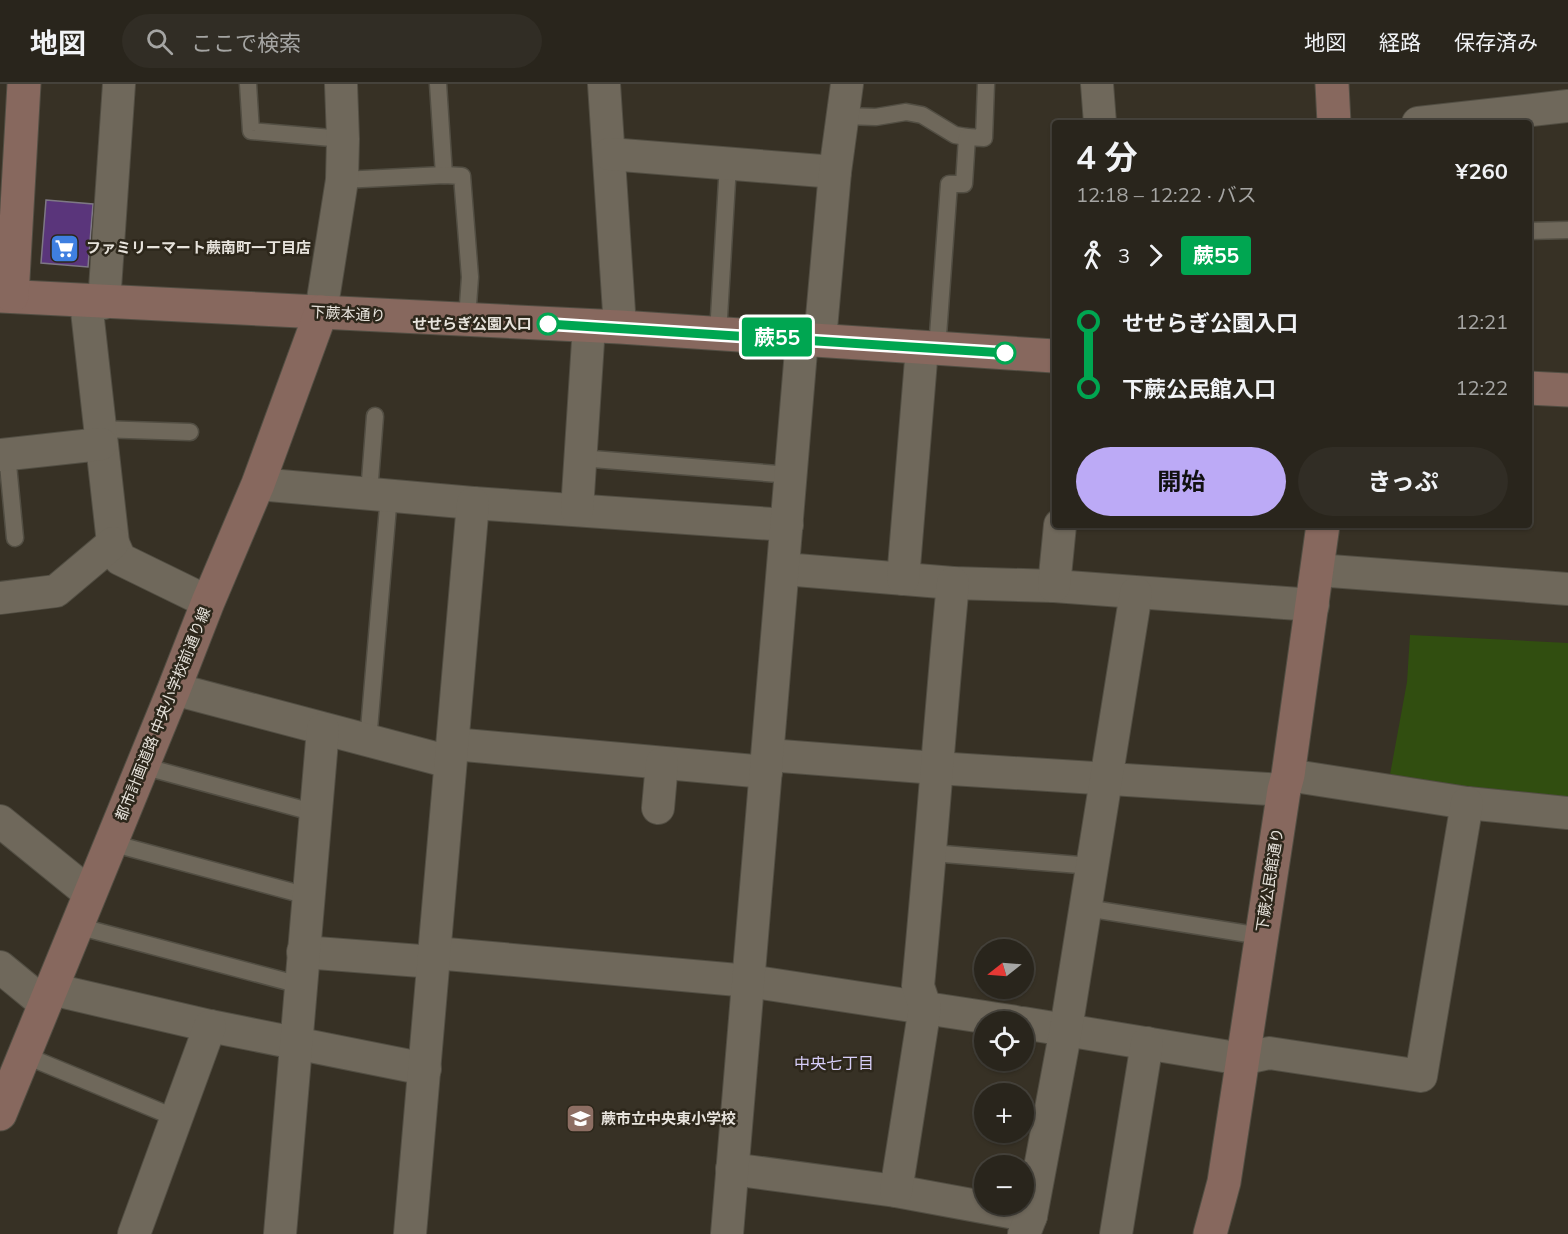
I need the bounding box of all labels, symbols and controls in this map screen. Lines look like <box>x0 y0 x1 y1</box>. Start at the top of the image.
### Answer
search box <box>122 14 542 68</box>
text: 地図 <box>30 25 86 60</box>
icon: search <box>143 25 176 58</box>
text: ここで検索 <box>191 29 301 57</box>
text: 地図 <box>1304 29 1346 55</box>
text: 経路 <box>1379 29 1421 55</box>
text: 保存済み <box>1454 29 1538 55</box>
text: 4 分 <box>1076 136 1138 177</box>
text: ¥260 <box>1455 157 1508 185</box>
text: 12:18 – 12:22 · バス <box>1076 182 1257 207</box>
supermarket icon: ファミリーマート蕨南町一丁目店 <box>49 232 81 264</box>
place label: ファミリーマート蕨南町一丁目店 <box>86 238 311 257</box>
icon: walk <box>1076 239 1109 272</box>
icon: forward <box>1139 239 1172 272</box>
text: 蕨55 <box>1193 242 1239 268</box>
text: 3 <box>1118 243 1130 268</box>
street label: 下蕨本通り <box>310 302 386 325</box>
text: せせらぎ公園入口 <box>1122 309 1298 337</box>
text: 12:21 <box>1455 309 1508 334</box>
marker: せせらぎ公園入口 <box>537 313 559 335</box>
place label: せせらぎ公園入口 <box>412 314 532 333</box>
line badge: 蕨55 <box>742 318 812 356</box>
text: 蕨55 <box>754 324 800 350</box>
unlabelled marker <box>994 342 1016 364</box>
text: 下蕨公民館入口 <box>1122 375 1276 403</box>
text: 12:22 <box>1455 375 1508 400</box>
button: 開始 <box>1076 447 1286 516</box>
button: きっぷ <box>1298 447 1508 516</box>
street label: 都市計画道路 中央小学校前通り線 <box>111 604 214 823</box>
street label: 下蕨公民館通り <box>1252 827 1287 933</box>
north arrow <box>974 939 1034 999</box>
map controls <box>974 939 1034 1215</box>
button: locate <box>974 1011 1034 1071</box>
district label: 中央七丁目 <box>794 1053 874 1073</box>
button: + <box>974 1083 1034 1143</box>
school or university icon: 蕨市立中央東小学校 <box>564 1103 596 1135</box>
place label: 蕨市立中央東小学校 <box>601 1109 736 1128</box>
button: − <box>974 1155 1034 1215</box>

